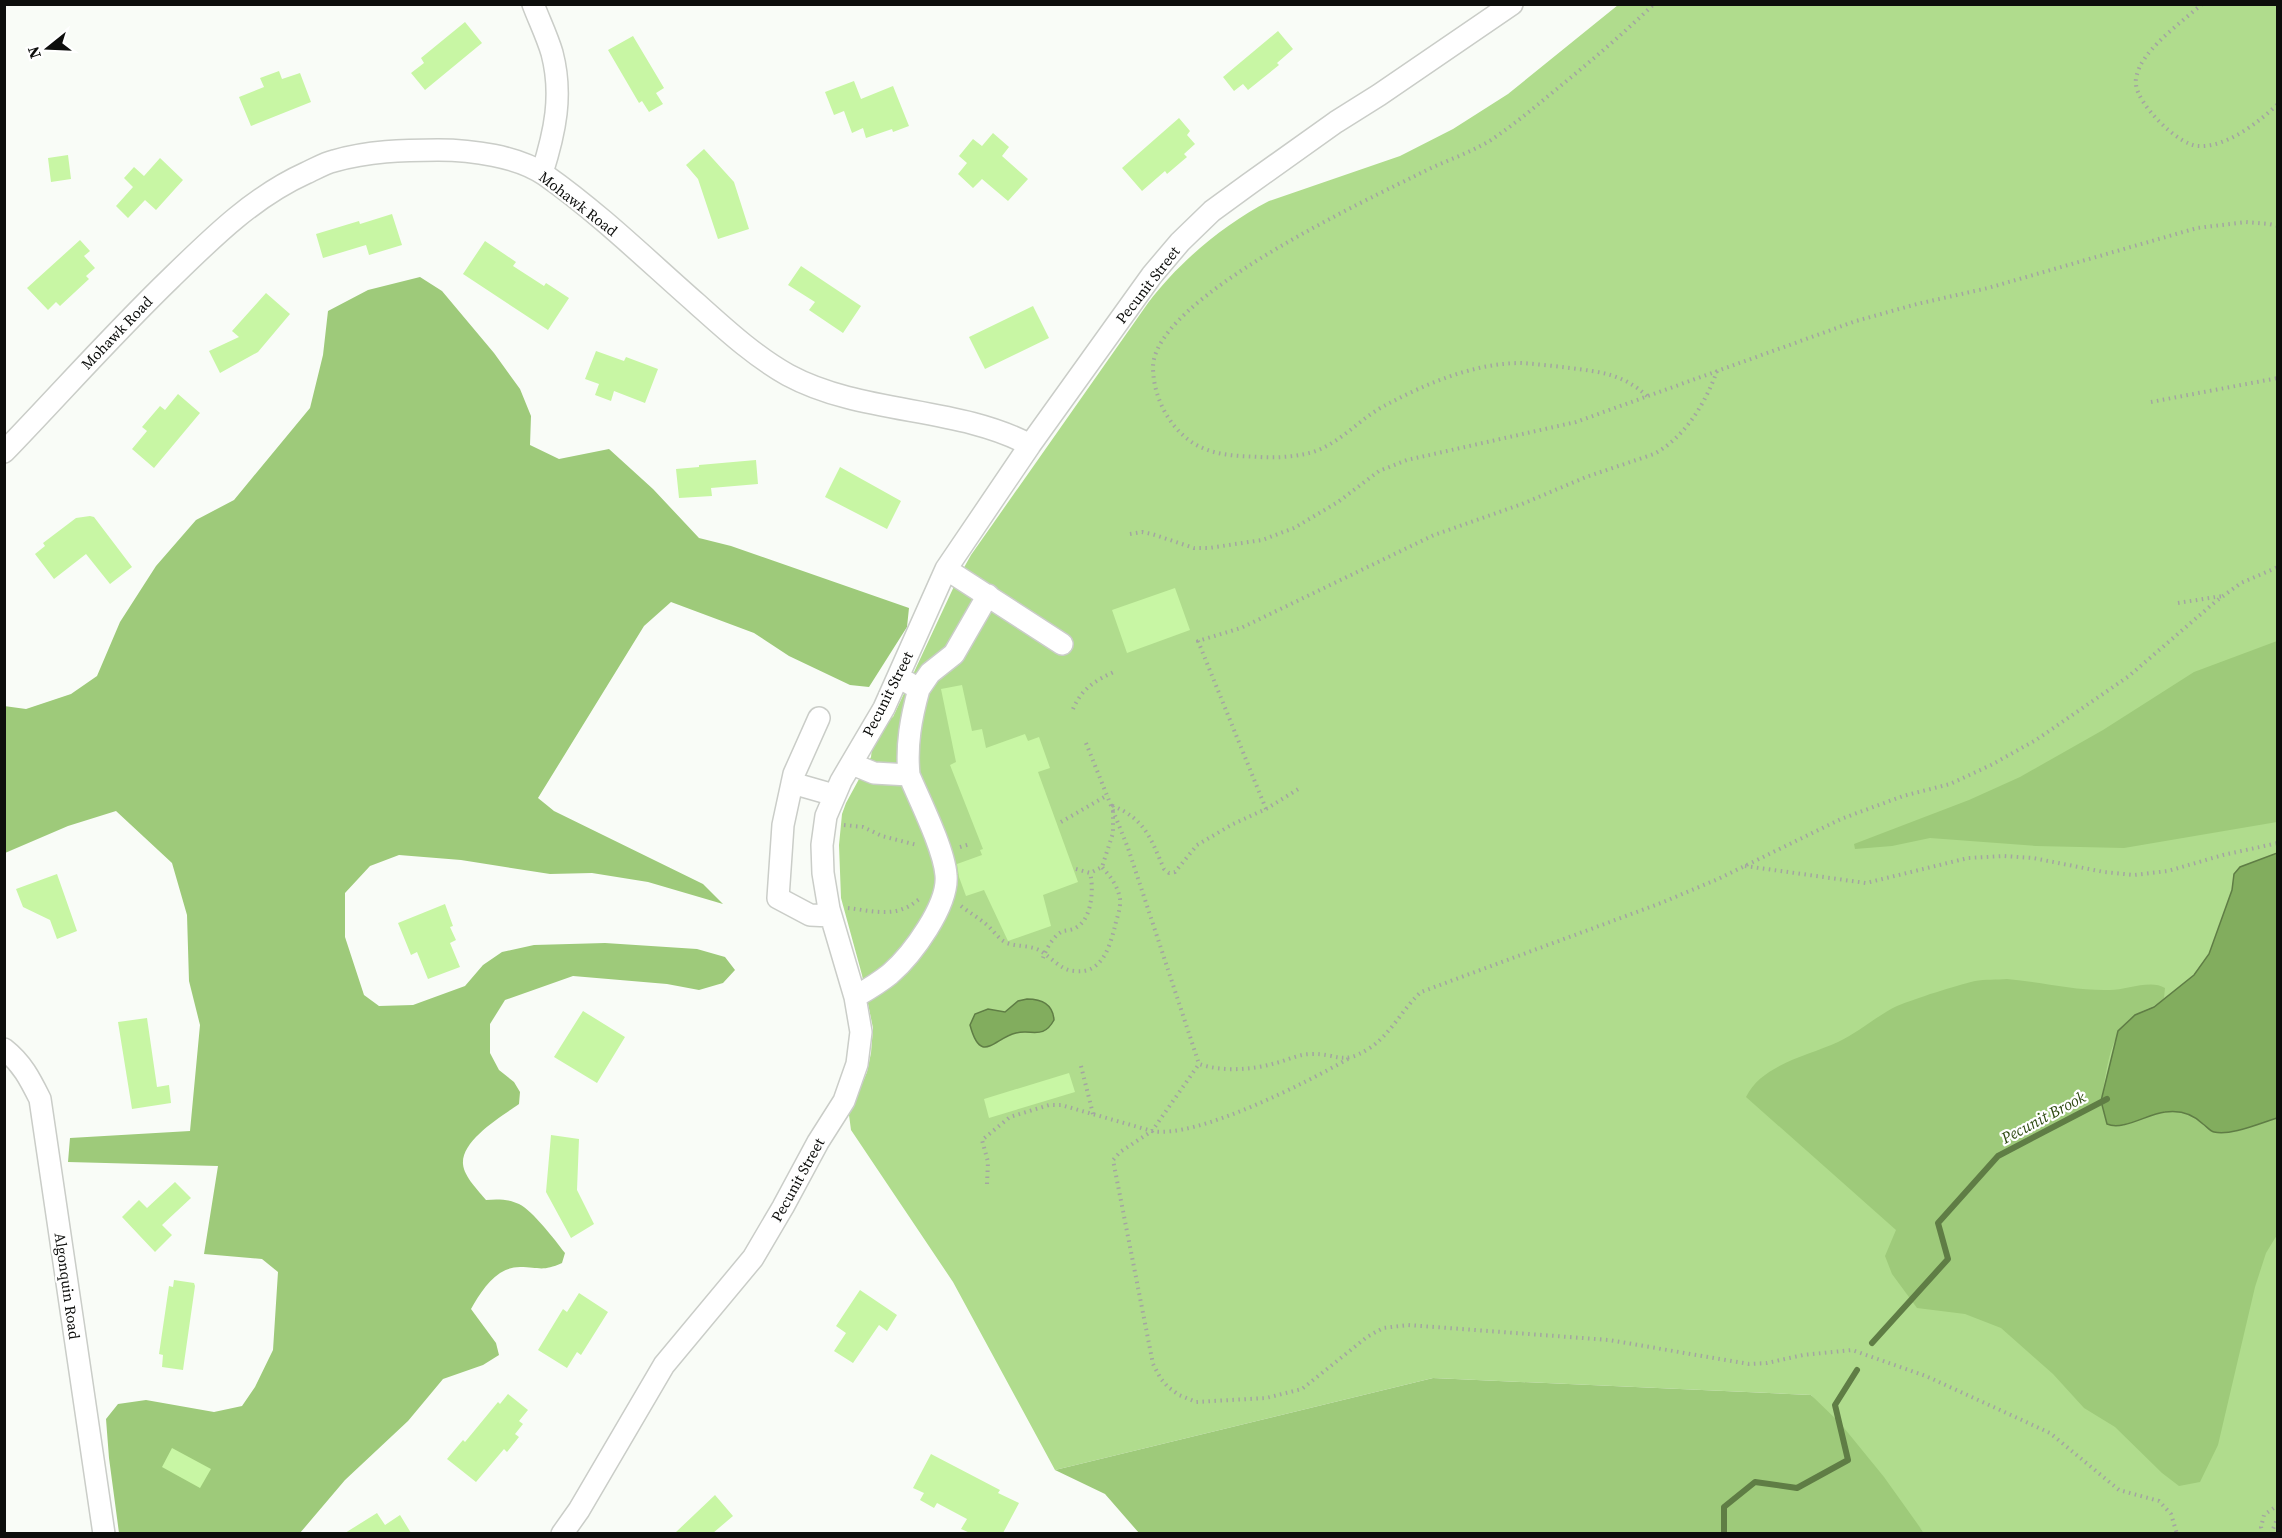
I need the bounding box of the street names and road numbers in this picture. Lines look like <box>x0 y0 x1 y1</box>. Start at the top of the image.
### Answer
street label: Mohawk Road <box>535 166 622 241</box>
street label: Pecunit Street <box>1111 242 1185 328</box>
street label: Mohawk Road <box>76 291 157 374</box>
street label: Pecunit Street <box>857 647 918 740</box>
street label: Pecunit Street <box>766 1134 829 1226</box>
street label: Algonquin Road <box>50 1231 85 1341</box>

